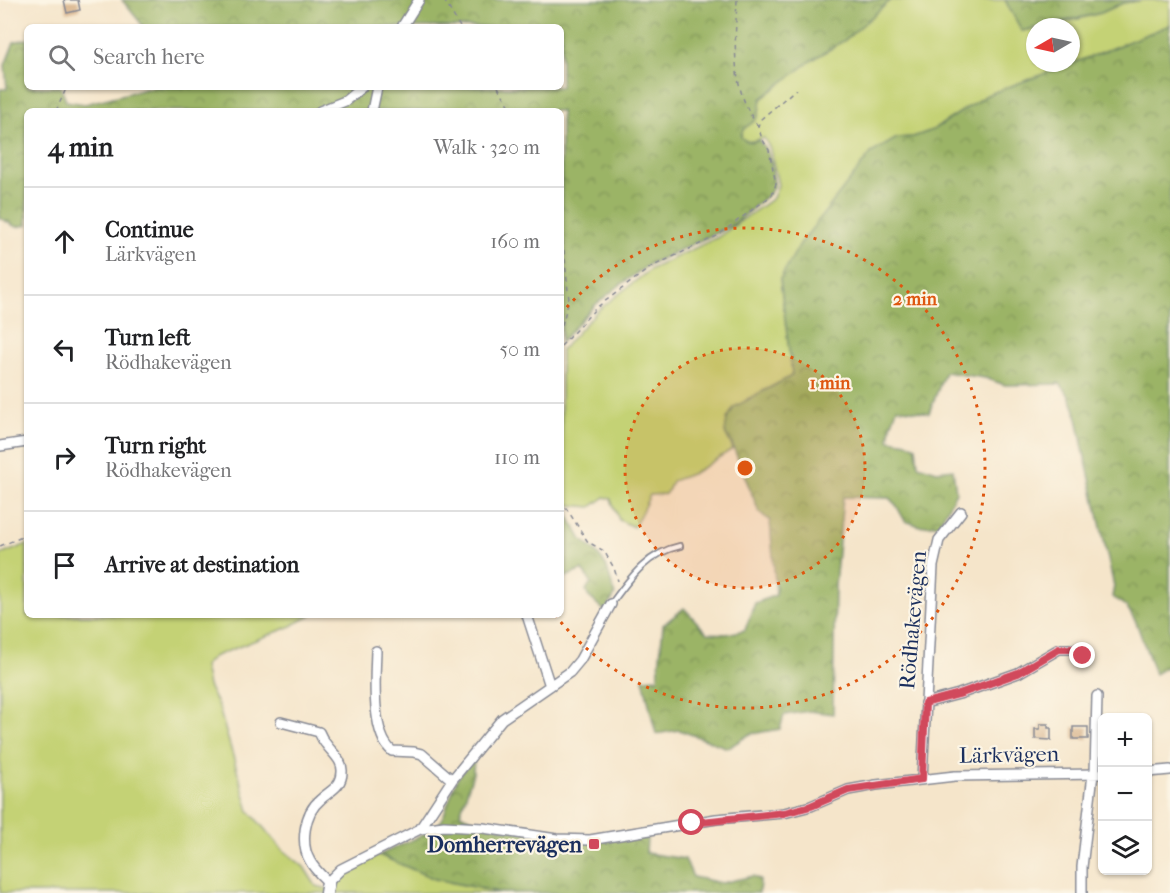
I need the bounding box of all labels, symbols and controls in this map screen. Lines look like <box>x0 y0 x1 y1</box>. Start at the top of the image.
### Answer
north arrow <box>1026 18 1080 72</box>
search box <box>24 24 564 90</box>
icon: search <box>45 41 78 74</box>
text: Search here <box>93 44 205 70</box>
text: 4 min <box>48 132 113 163</box>
text: Walk · 320 m <box>434 136 540 159</box>
text: Continue <box>105 217 194 243</box>
icon: ahead <box>48 225 81 258</box>
text: 160 m <box>490 230 540 253</box>
text: Lärkvägen <box>105 243 196 266</box>
text: 2 min <box>893 289 937 310</box>
text: Turn left <box>105 325 191 351</box>
icon: left <box>48 333 81 366</box>
text: 50 m <box>499 338 540 361</box>
text: Rödhakevägen <box>105 351 232 374</box>
text: 1 min <box>809 373 851 394</box>
text: Turn right <box>105 433 206 459</box>
icon: right <box>48 441 81 474</box>
text: 110 m <box>494 446 540 469</box>
centre of rings <box>735 458 755 478</box>
text: Rödhakevägen <box>105 459 232 482</box>
icon: arrive <box>48 549 81 582</box>
street label: Rödhakevägen <box>894 549 932 691</box>
text: Arrive at destination <box>105 552 299 578</box>
route end <box>1069 642 1095 668</box>
map controls <box>1098 713 1152 875</box>
button: + <box>1098 713 1152 767</box>
street label: Lärkvägen <box>959 741 1060 769</box>
button: − <box>1098 767 1152 821</box>
route start <box>678 809 704 835</box>
button: layers <box>1098 821 1152 875</box>
place label: Domherrevägen <box>427 832 582 858</box>
marker: Domherrevägen <box>587 837 601 851</box>

